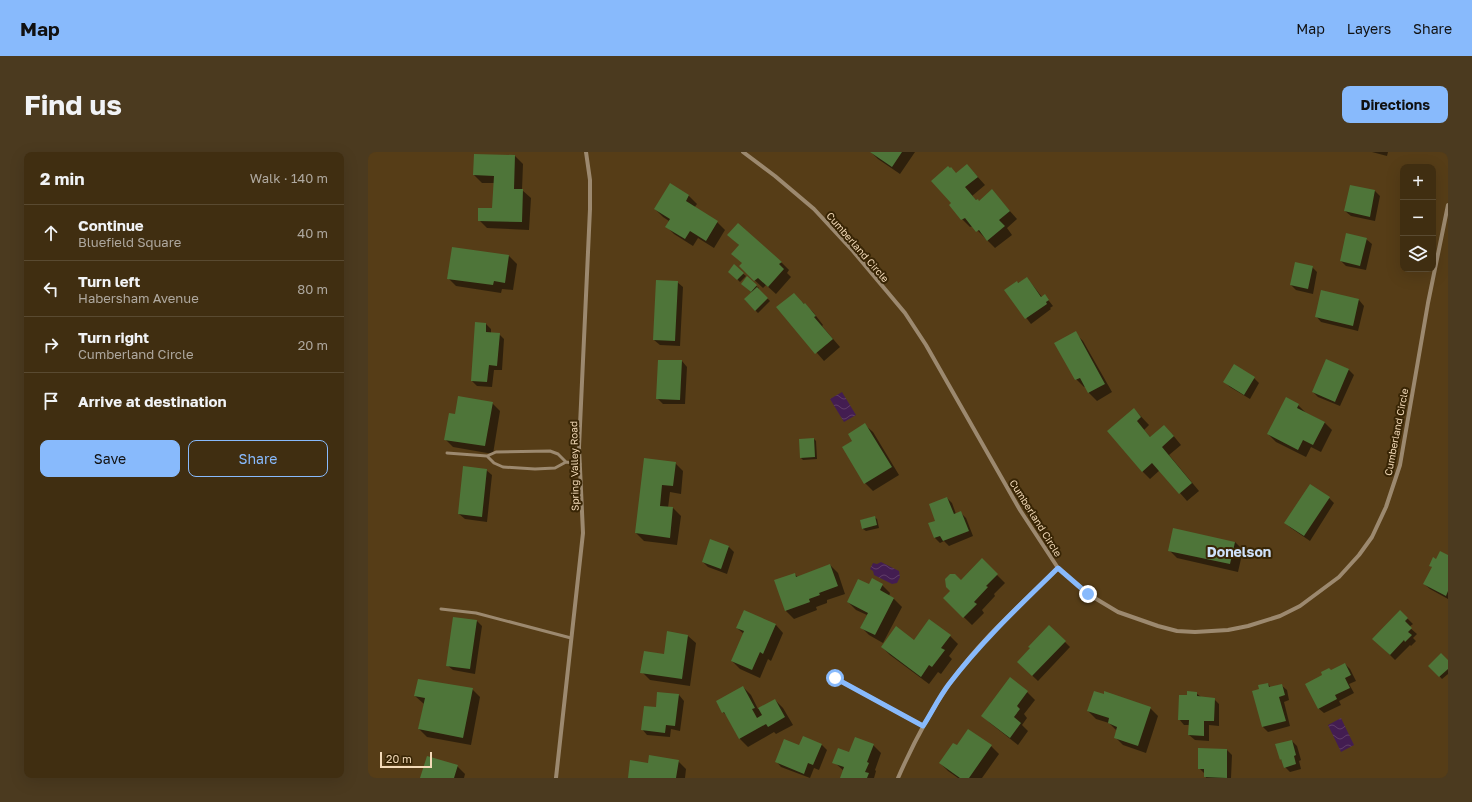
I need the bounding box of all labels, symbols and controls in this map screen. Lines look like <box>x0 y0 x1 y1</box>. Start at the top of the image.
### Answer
text: Map <box>20 17 60 40</box>
text: Map <box>1296 20 1325 37</box>
text: Layers <box>1347 20 1391 37</box>
text: Share <box>1413 20 1452 37</box>
button: Directions <box>1342 86 1448 123</box>
text: Find us <box>24 88 122 121</box>
map controls <box>1400 164 1436 272</box>
button: + <box>1400 164 1436 200</box>
text: 2 min <box>40 168 84 189</box>
text: Walk · 140 m <box>250 170 328 186</box>
button: − <box>1400 200 1436 236</box>
street label: Cumberland Circle <box>824 210 892 285</box>
text: Continue <box>78 216 144 234</box>
icon: ahead <box>40 222 62 244</box>
text: 40 m <box>297 225 328 241</box>
text: Bluefield Square <box>78 234 181 250</box>
button: layers <box>1400 236 1436 272</box>
text: Turn left <box>78 272 140 290</box>
icon: left <box>40 278 62 300</box>
text: 80 m <box>297 281 328 297</box>
text: Habersham Avenue <box>78 290 199 306</box>
text: Turn right <box>78 328 149 346</box>
icon: right <box>40 334 62 356</box>
text: 20 m <box>298 337 328 353</box>
text: Cumberland Circle <box>78 346 193 362</box>
street label: Cumberland Circle <box>1382 387 1410 477</box>
icon: arrive <box>40 390 62 412</box>
text: Arrive at destination <box>78 392 227 410</box>
street label: Spring Valley Road <box>567 421 581 511</box>
button: Save <box>40 440 180 477</box>
button: Share <box>188 440 328 477</box>
street label: Cumberland Circle <box>1007 477 1065 559</box>
district label: Donelson <box>1207 543 1271 560</box>
route end <box>1079 585 1097 603</box>
route start <box>826 669 844 687</box>
scale bar <box>380 750 432 769</box>
text: 20 m <box>386 752 412 765</box>

